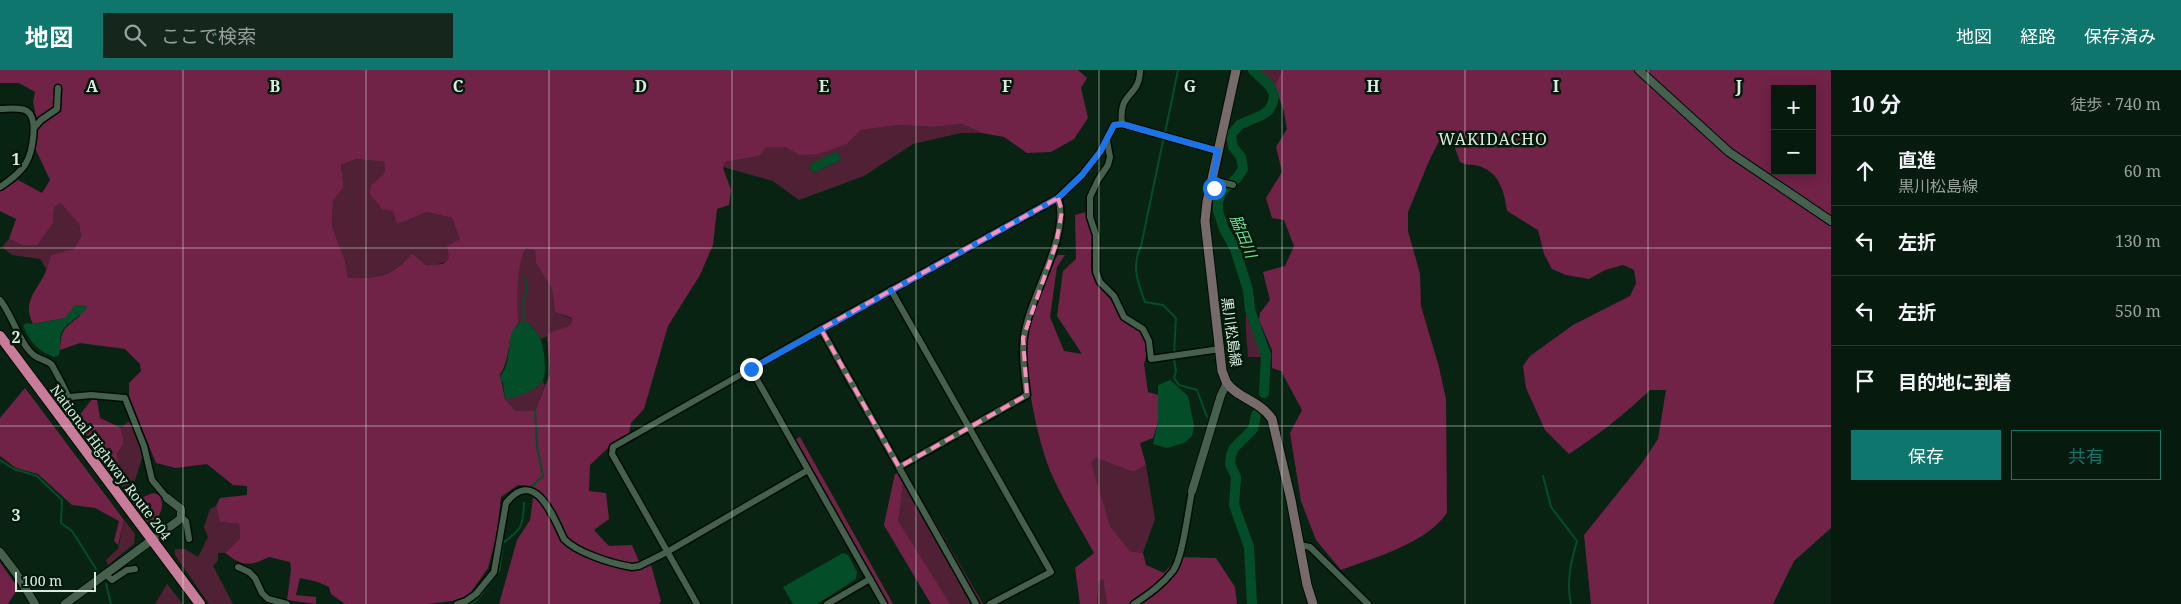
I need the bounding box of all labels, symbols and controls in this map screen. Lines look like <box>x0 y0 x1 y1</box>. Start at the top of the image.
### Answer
search box <box>103 13 453 58</box>
text: 地図 <box>25 20 73 53</box>
icon: search <box>121 21 149 49</box>
text: ここで検索 <box>161 23 256 49</box>
text: 地図 <box>1956 24 1992 48</box>
text: 経路 <box>2020 24 2056 48</box>
text: 保存済み <box>2084 24 2156 48</box>
text: A <box>86 75 99 97</box>
text: B <box>270 75 281 97</box>
text: C <box>453 75 464 97</box>
text: D <box>635 75 647 97</box>
text: E <box>819 75 829 97</box>
text: F <box>1002 75 1012 97</box>
text: G <box>1184 75 1196 97</box>
text: H <box>1366 75 1380 97</box>
text: I <box>1553 75 1559 97</box>
text: J <box>1735 75 1743 97</box>
map controls <box>1771 85 1816 175</box>
button: + <box>1771 85 1816 130</box>
text: 10 分 <box>1851 90 1901 118</box>
text: 徒歩 · 740 m <box>2071 93 2161 115</box>
district label: WAKIDACHO <box>1438 128 1548 150</box>
button: − <box>1771 130 1816 175</box>
text: 直進 <box>1898 147 1936 173</box>
text: 1 <box>11 148 21 170</box>
icon: ahead <box>1851 157 1879 185</box>
text: 60 m <box>2124 160 2161 182</box>
text: 黒川松島線 <box>1898 175 1978 197</box>
route start <box>1203 177 1226 200</box>
water label: 脇田川 <box>1226 211 1262 262</box>
icon: left <box>1851 227 1879 255</box>
text: 左折 <box>1898 229 1936 255</box>
text: 130 m <box>2115 230 2161 252</box>
street label: 黒川松島線 <box>1218 296 1246 368</box>
icon: left <box>1851 297 1879 325</box>
text: 左折 <box>1898 299 1936 325</box>
text: 550 m <box>2115 300 2161 322</box>
text: 2 <box>11 326 21 348</box>
route end <box>740 358 763 381</box>
icon: arrive <box>1851 367 1879 395</box>
text: 目的地に到着 <box>1898 369 2012 395</box>
street label: National Highway Route 204 <box>46 380 176 544</box>
button: 保存 <box>1851 430 2001 480</box>
button: 共有 <box>2011 430 2161 480</box>
text: 3 <box>11 504 21 526</box>
scale bar <box>15 569 96 592</box>
text: 100 m <box>22 571 62 590</box>

